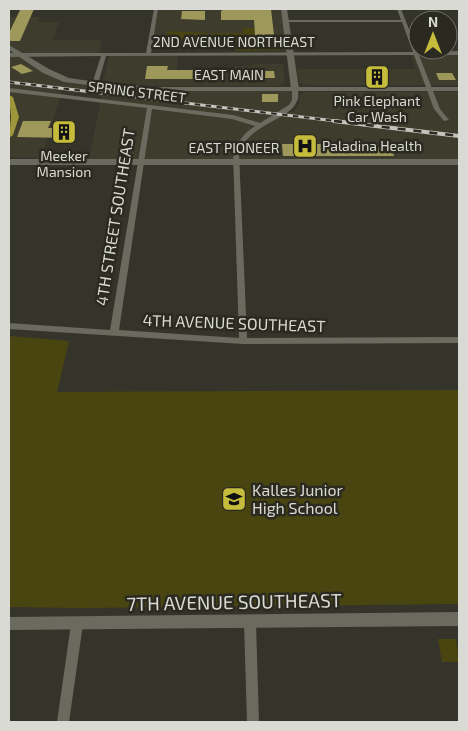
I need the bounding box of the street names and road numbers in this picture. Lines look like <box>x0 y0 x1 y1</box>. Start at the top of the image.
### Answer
street label: 2ND AVENUE NORTHEAST <box>153 33 315 50</box>
street label: EAST MAIN <box>194 66 264 83</box>
street label: SPRING STREET <box>87 77 187 106</box>
street label: 4TH STREET SOUTHEAST <box>91 127 138 307</box>
street label: EAST PIONEER <box>189 139 280 156</box>
street label: 4TH AVENUE SOUTHEAST <box>142 310 326 335</box>
street label: 7TH AVENUE SOUTHEAST <box>126 588 342 615</box>

